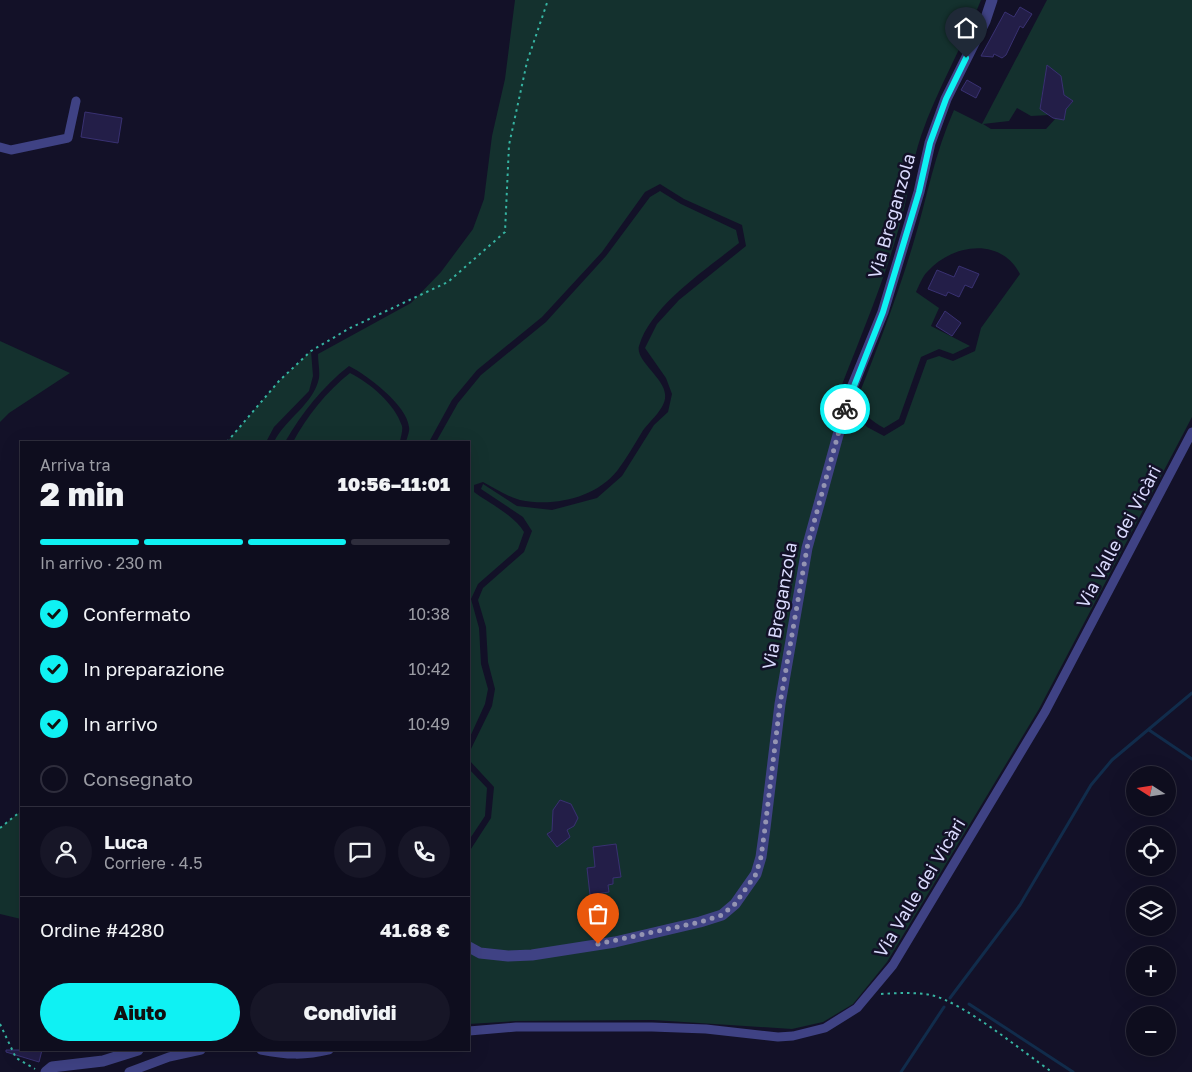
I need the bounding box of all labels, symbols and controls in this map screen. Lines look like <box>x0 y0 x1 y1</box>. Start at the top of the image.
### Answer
pin <box>945 7 987 58</box>
icon: home <box>952 14 980 42</box>
street label: Via Breganzola <box>863 151 919 281</box>
courier <box>820 384 870 434</box>
icon: bike <box>831 395 859 423</box>
text: Arriva tra <box>40 455 111 475</box>
street label: Via Valle dei Vicàri <box>1071 461 1165 612</box>
text: 10:56–11:01 <box>338 472 450 495</box>
text: 2 min <box>40 475 124 513</box>
street label: Via Breganzola <box>757 540 801 671</box>
text: In arrivo · 230 m <box>40 553 162 573</box>
icon: check <box>40 600 68 628</box>
text: Confermato <box>83 602 191 625</box>
text: 10:38 <box>408 604 450 624</box>
icon: check <box>40 655 68 683</box>
text: In preparazione <box>83 657 225 680</box>
text: 10:42 <box>408 659 450 679</box>
icon: check <box>40 710 68 738</box>
text: In arrivo <box>83 712 158 735</box>
text: 10:49 <box>408 714 450 734</box>
north arrow <box>1126 766 1176 816</box>
map controls <box>1126 766 1176 1056</box>
text: Consegnato <box>83 767 193 790</box>
street label: Via Valle dei Vicàri <box>869 814 969 961</box>
button: person <box>40 826 92 878</box>
button: chat <box>334 826 386 878</box>
button: phone <box>398 826 450 878</box>
button: locate <box>1126 826 1176 876</box>
text: Luca <box>104 830 148 853</box>
text: Corriere · 4.5 <box>104 853 203 873</box>
button: layers <box>1126 886 1176 936</box>
pin <box>577 893 619 944</box>
icon: bag <box>584 900 612 928</box>
text: Ordine #4280 <box>40 918 164 941</box>
text: 41.68 € <box>380 918 450 941</box>
button: + <box>1126 946 1176 996</box>
button: Aiuto <box>40 983 240 1041</box>
button: Condividi <box>250 983 450 1041</box>
button: − <box>1126 1006 1176 1056</box>

